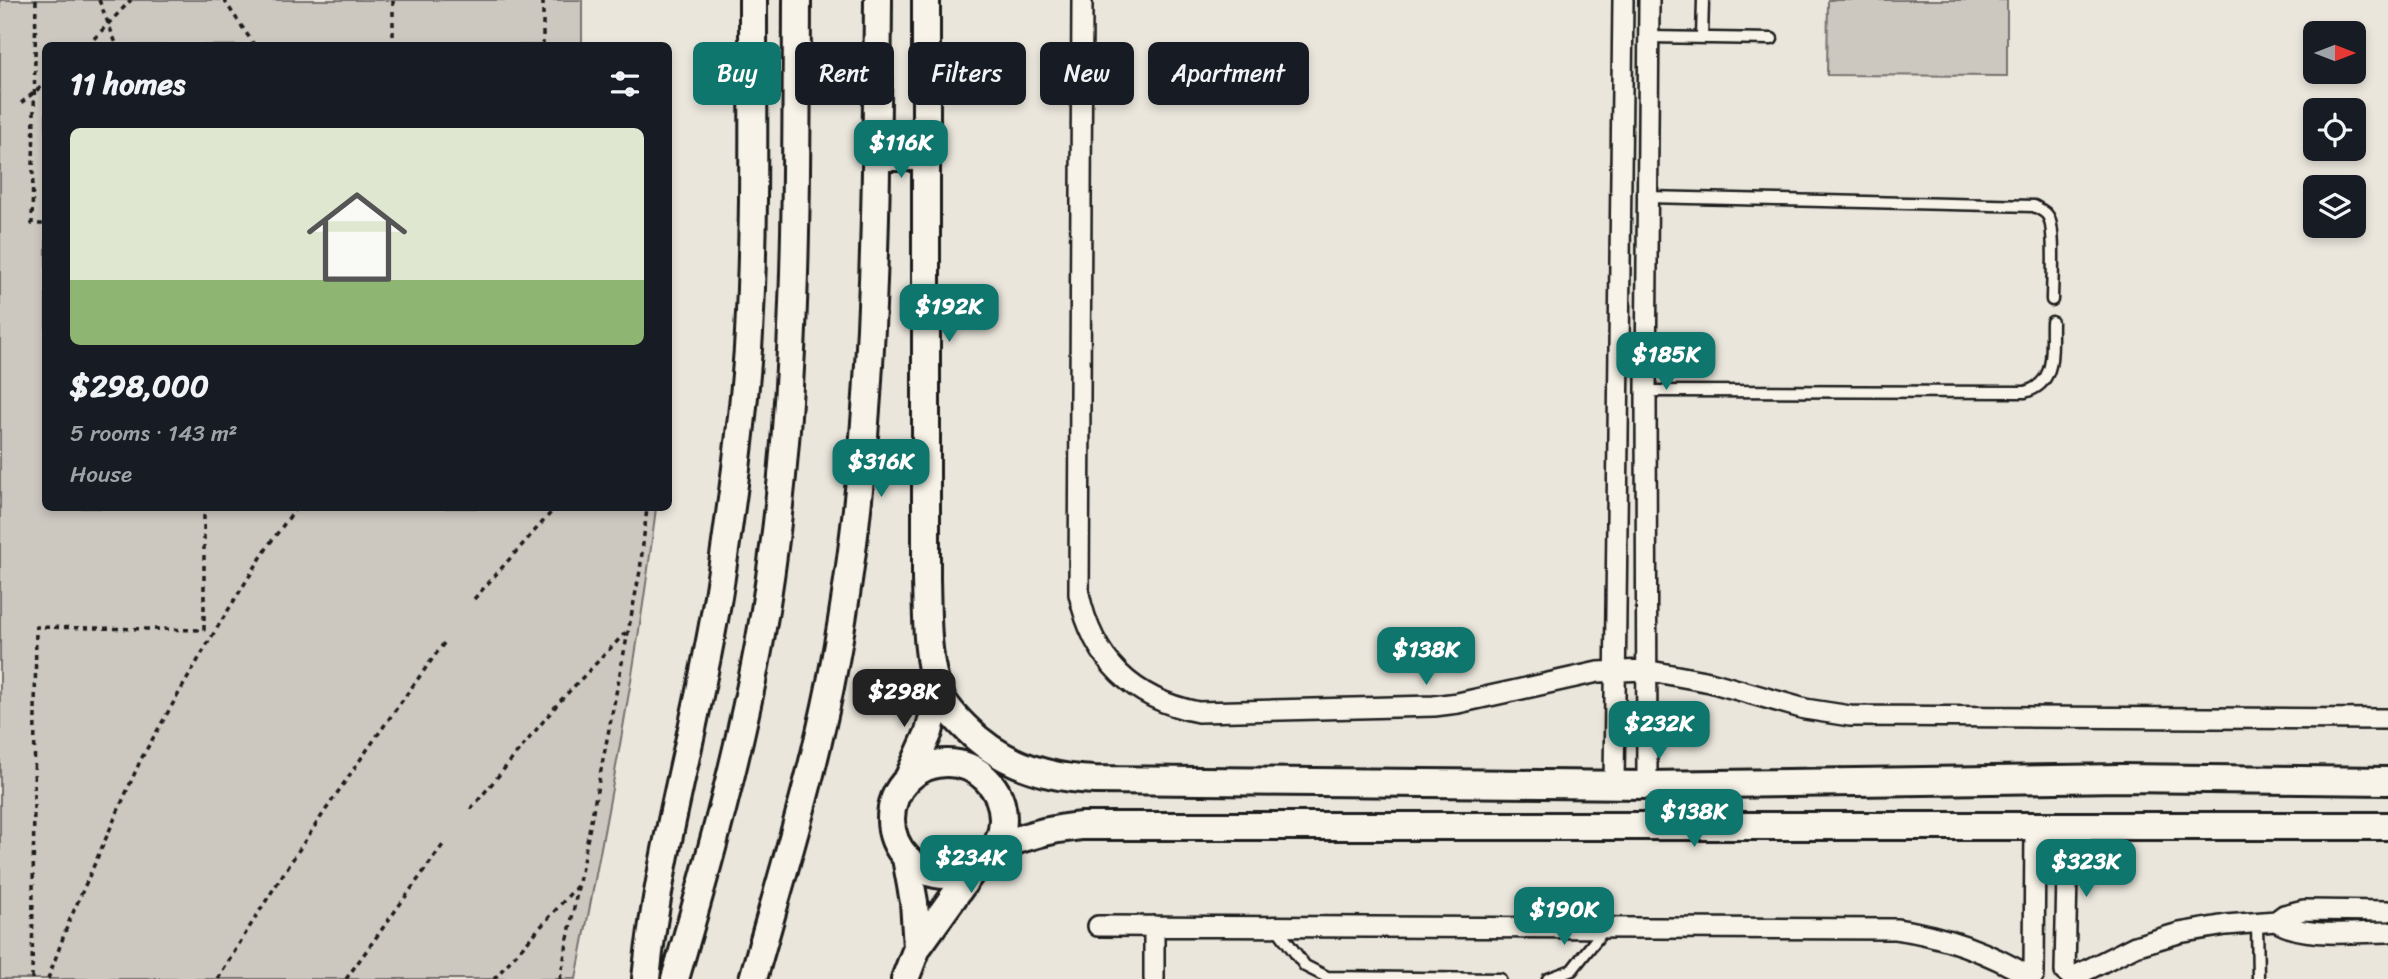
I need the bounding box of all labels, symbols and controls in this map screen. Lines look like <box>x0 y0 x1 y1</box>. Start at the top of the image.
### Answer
north arrow <box>2303 21 2366 84</box>
map controls <box>2303 21 2366 238</box>
chip: Buy <box>693 42 781 105</box>
chip: Rent <box>795 42 894 105</box>
chip: Filters <box>908 42 1026 105</box>
chip: New <box>1040 42 1134 105</box>
chip: Apartment <box>1148 42 1309 105</box>
text: 11 homes <box>70 57 185 111</box>
icon: filters <box>606 65 644 103</box>
button: locate <box>2303 98 2366 161</box>
pin: $116K <box>852 120 950 180</box>
text: $116K <box>870 122 932 163</box>
icon: home <box>294 174 420 300</box>
button: layers <box>2303 175 2366 238</box>
pin: $192K <box>900 284 998 344</box>
text: $192K <box>916 286 982 327</box>
pin: $185K <box>1617 332 1715 392</box>
text: $185K <box>1632 334 1700 375</box>
text: $298,000 <box>70 359 209 413</box>
text: 5 rooms · 143 m² <box>70 413 238 454</box>
pin: $316K <box>832 440 930 499</box>
text: $316K <box>848 441 914 482</box>
text: House <box>70 454 132 495</box>
pin: $138K <box>1377 628 1475 687</box>
text: $138K <box>1393 629 1459 670</box>
pin: $298K <box>855 670 953 729</box>
text: $298K <box>869 671 939 712</box>
pin: $232K <box>1610 702 1708 761</box>
text: $232K <box>1625 703 1693 744</box>
pin: $138K <box>1645 790 1743 849</box>
text: $138K <box>1661 791 1727 832</box>
pin: $234K <box>922 836 1020 895</box>
text: $234K <box>936 837 1006 878</box>
pin: $323K <box>2037 839 2135 899</box>
text: $323K <box>2052 841 2120 882</box>
pin: $190K <box>1515 888 1613 947</box>
text: $190K <box>1530 889 1598 930</box>

